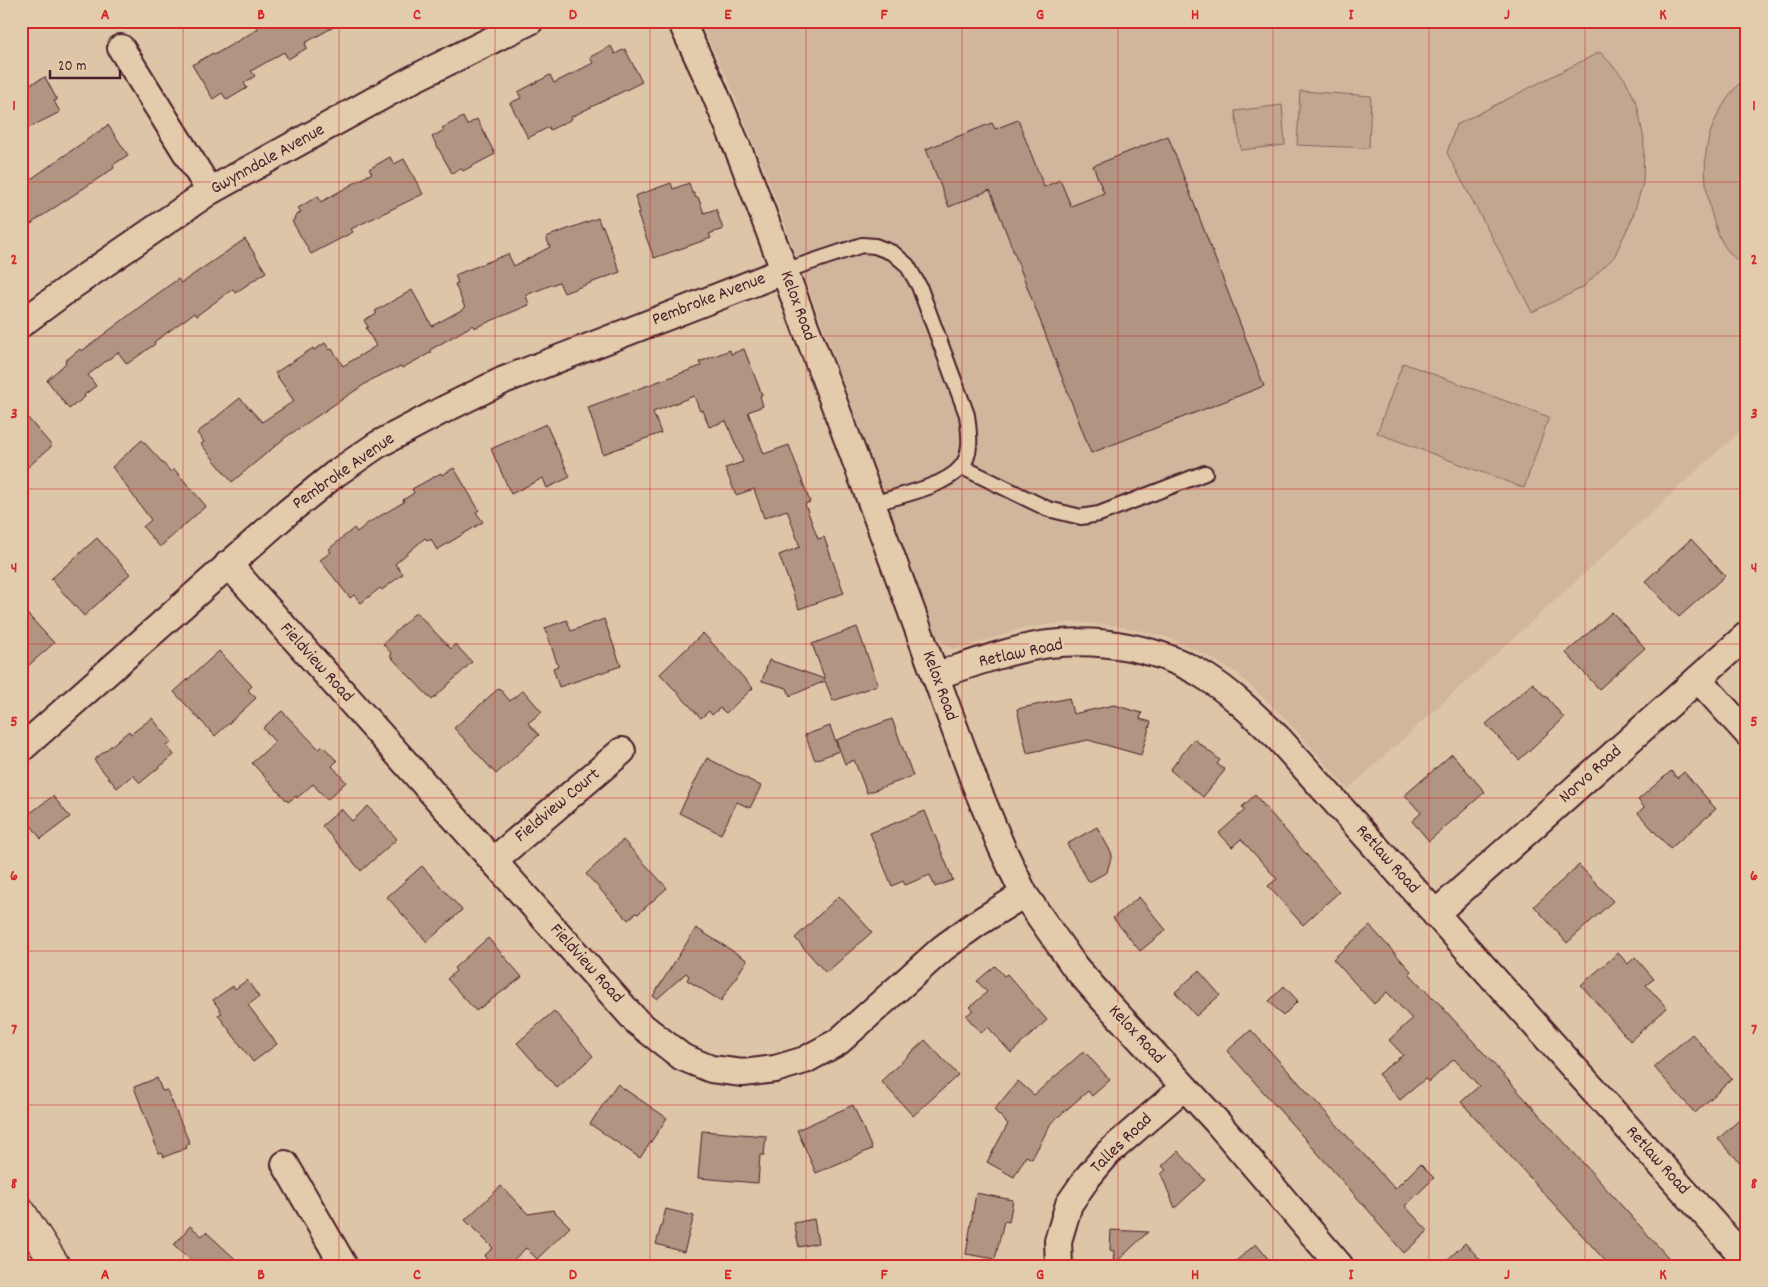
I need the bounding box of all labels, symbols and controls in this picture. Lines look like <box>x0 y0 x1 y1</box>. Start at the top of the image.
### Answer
text: A <box>101 4 110 27</box>
text: B <box>257 4 265 27</box>
text: C <box>413 4 421 27</box>
text: D <box>569 4 578 27</box>
text: E <box>724 4 732 27</box>
text: F <box>880 4 888 27</box>
text: G <box>1036 4 1044 27</box>
text: H <box>1191 4 1199 27</box>
text: I <box>1349 4 1355 27</box>
text: J <box>1504 4 1510 27</box>
text: K <box>1659 4 1667 27</box>
scale bar <box>50 48 120 80</box>
text: 20 m <box>58 56 86 78</box>
text: 1 <box>12 95 16 118</box>
text: 1 <box>1752 95 1756 118</box>
street label: Gwynndale Avenue <box>206 118 330 202</box>
text: 2 <box>11 249 18 272</box>
text: 2 <box>1751 249 1758 272</box>
street label: Pembroke Avenue <box>649 267 769 333</box>
street label: Kelox Road <box>773 267 821 345</box>
text: 3 <box>10 403 18 426</box>
text: 3 <box>1750 403 1758 426</box>
street label: Pembroke Avenue <box>288 427 400 517</box>
text: 4 <box>11 557 17 580</box>
text: 4 <box>1751 557 1757 580</box>
street label: Fieldview Road <box>273 617 359 709</box>
street label: Retlaw Road <box>977 633 1065 675</box>
street label: Kelox Road <box>915 647 963 725</box>
text: 5 <box>10 711 18 734</box>
text: 5 <box>1750 711 1758 734</box>
street label: Norvo Road <box>1554 740 1628 810</box>
street label: Fieldview Court <box>510 763 606 849</box>
street label: Retlaw Road <box>1349 820 1425 900</box>
text: 6 <box>10 865 18 888</box>
text: 6 <box>1750 865 1758 888</box>
street label: Fieldview Road <box>543 918 629 1010</box>
street label: Kelox Road <box>1102 1000 1170 1070</box>
text: 7 <box>11 1019 17 1042</box>
text: 7 <box>1751 1019 1757 1042</box>
street label: Talles Road <box>1085 1108 1159 1180</box>
street label: Retlaw Road <box>1619 1121 1695 1201</box>
text: 8 <box>11 1173 18 1196</box>
text: 8 <box>1751 1173 1758 1196</box>
text: A <box>101 1264 110 1287</box>
text: B <box>257 1264 265 1287</box>
text: C <box>413 1264 421 1287</box>
text: D <box>569 1264 578 1287</box>
text: E <box>724 1264 732 1287</box>
text: F <box>880 1264 888 1287</box>
text: G <box>1036 1264 1044 1287</box>
text: H <box>1191 1264 1199 1287</box>
text: I <box>1349 1264 1355 1287</box>
text: J <box>1504 1264 1510 1287</box>
text: K <box>1659 1264 1667 1287</box>

